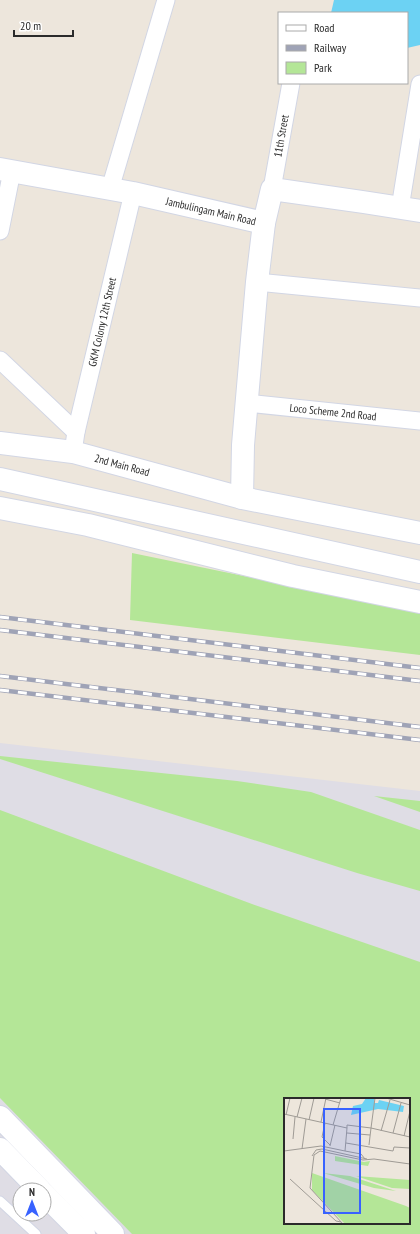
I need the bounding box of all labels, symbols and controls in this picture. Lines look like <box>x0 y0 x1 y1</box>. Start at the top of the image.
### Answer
scale bar <box>14 12 73 38</box>
legend <box>278 12 408 84</box>
text: 20 m <box>20 18 41 33</box>
text: Road <box>314 20 334 35</box>
text: Railway <box>314 40 347 55</box>
text: Park <box>314 60 332 75</box>
street label: 11th Street <box>270 114 292 158</box>
street label: Jambulingam Main Road <box>164 194 258 228</box>
street label: GKM Colony 12th Street <box>85 276 119 368</box>
street label: Loco Scheme 2nd Road <box>289 400 377 424</box>
street label: 2nd Main Road <box>93 451 151 479</box>
inset map <box>284 1098 410 1224</box>
north arrow <box>12 1182 52 1222</box>
text: N <box>29 1185 35 1199</box>

